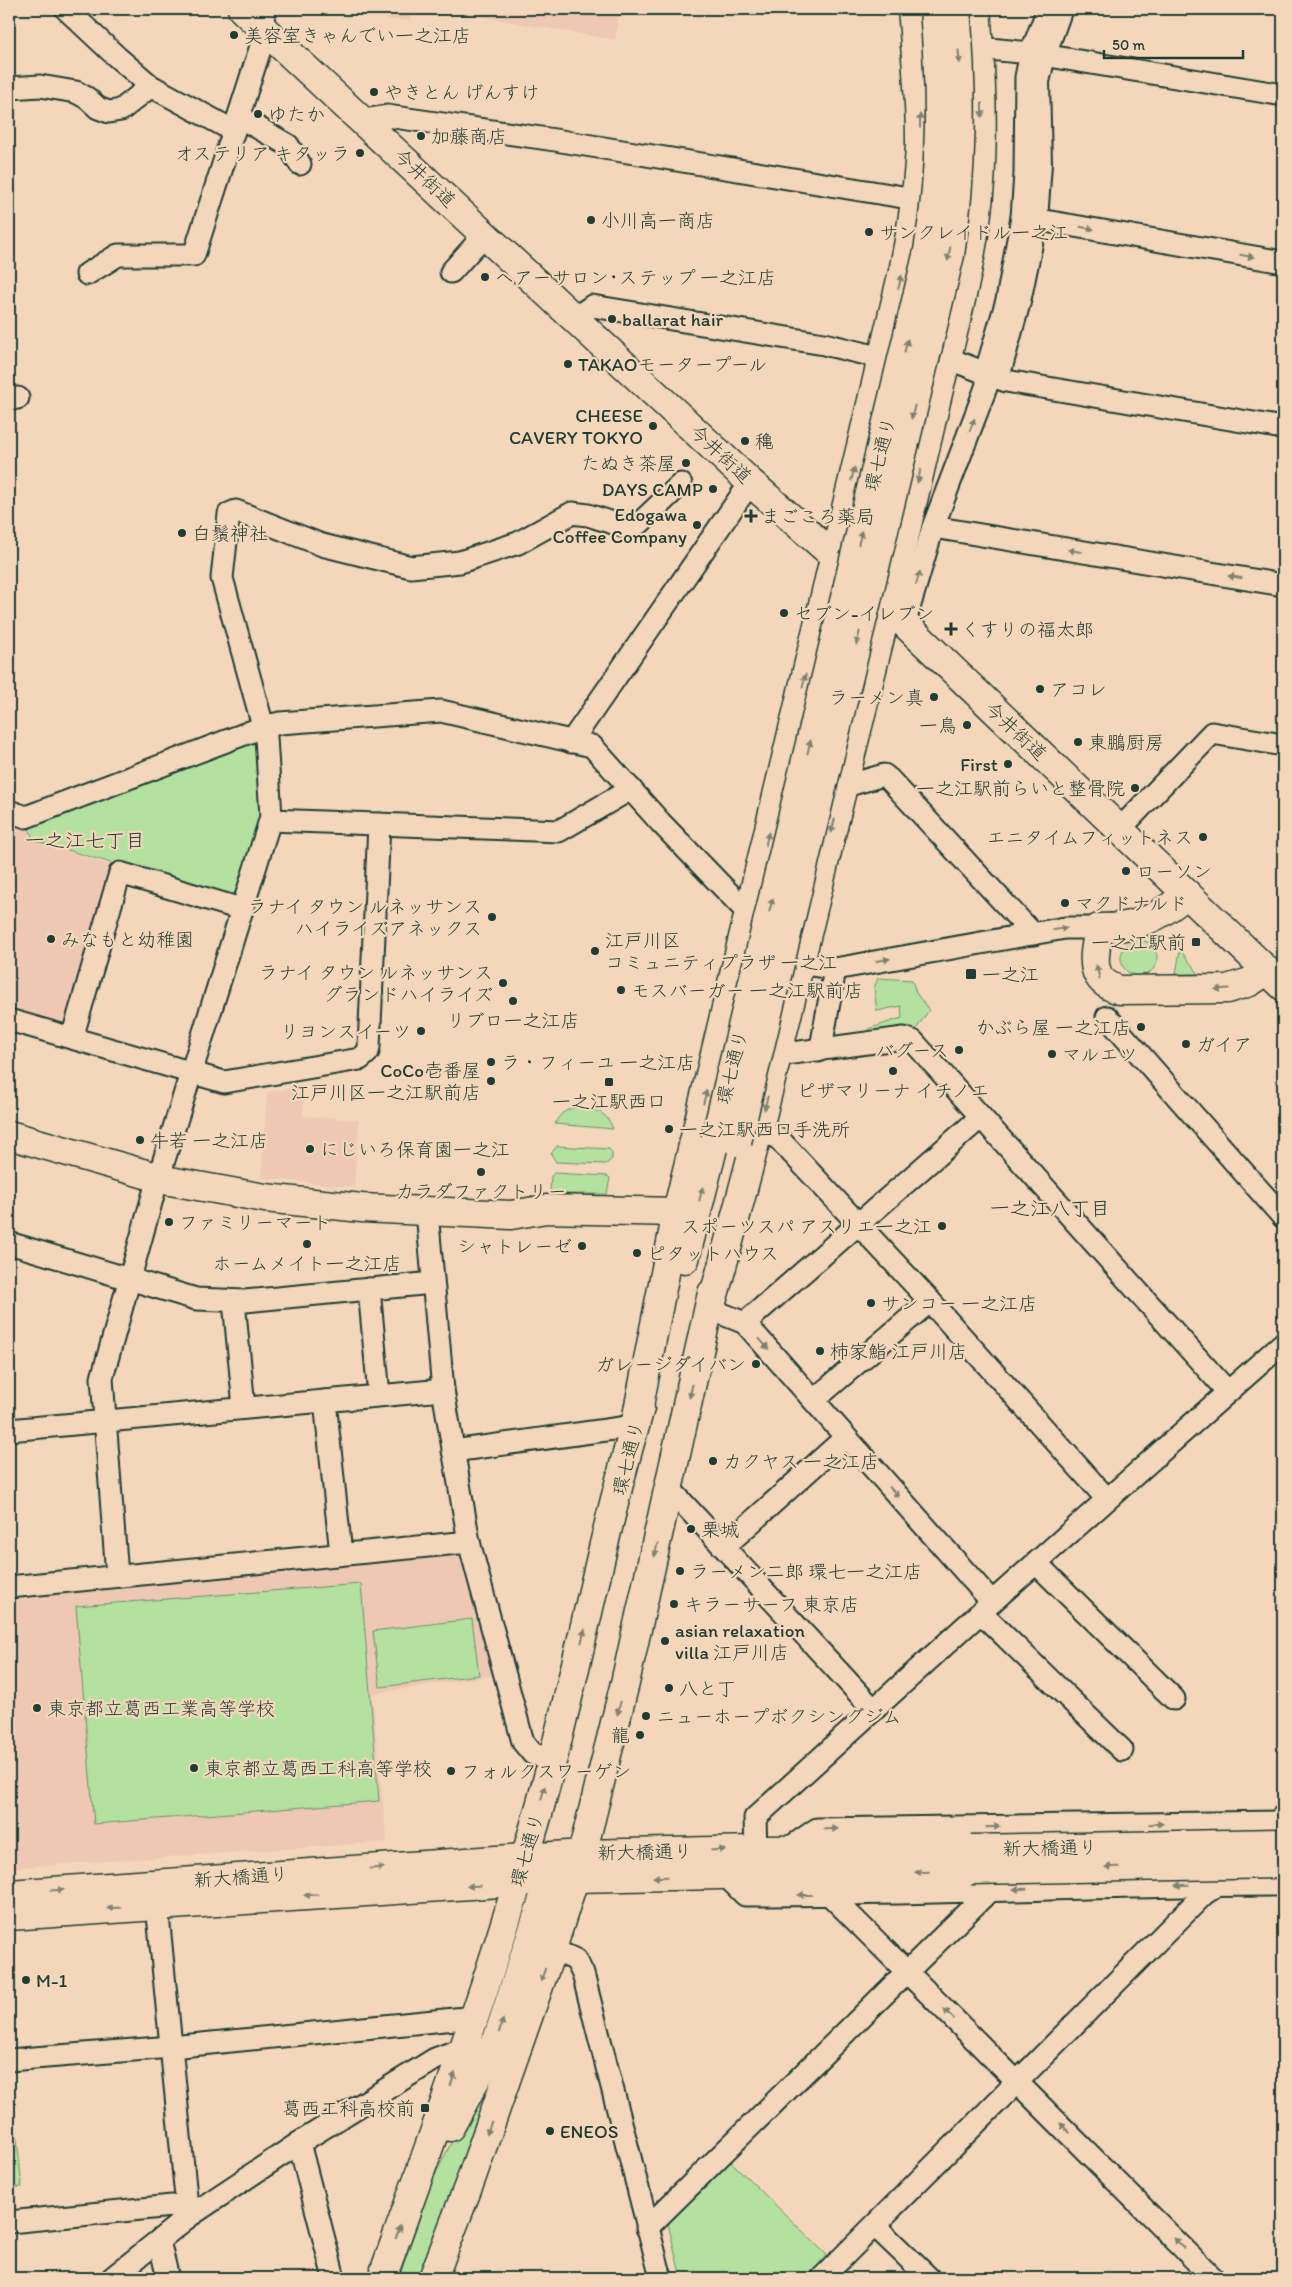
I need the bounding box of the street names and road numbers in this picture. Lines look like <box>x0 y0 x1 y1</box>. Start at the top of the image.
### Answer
street label: 今井街道 <box>389 144 461 212</box>
street label: 環七通り <box>860 414 900 494</box>
street label: 今井街道 <box>685 420 757 488</box>
street label: 今井街道 <box>980 697 1052 765</box>
street label: 環七通り <box>712 1027 752 1107</box>
street label: 環七通り <box>608 1418 648 1498</box>
street label: 環七通り <box>505 1810 549 1890</box>
street label: 新大橋通り <box>1002 1836 1098 1860</box>
street label: 新大橋通り <box>597 1840 693 1864</box>
street label: 新大橋通り <box>193 1862 289 1892</box>

